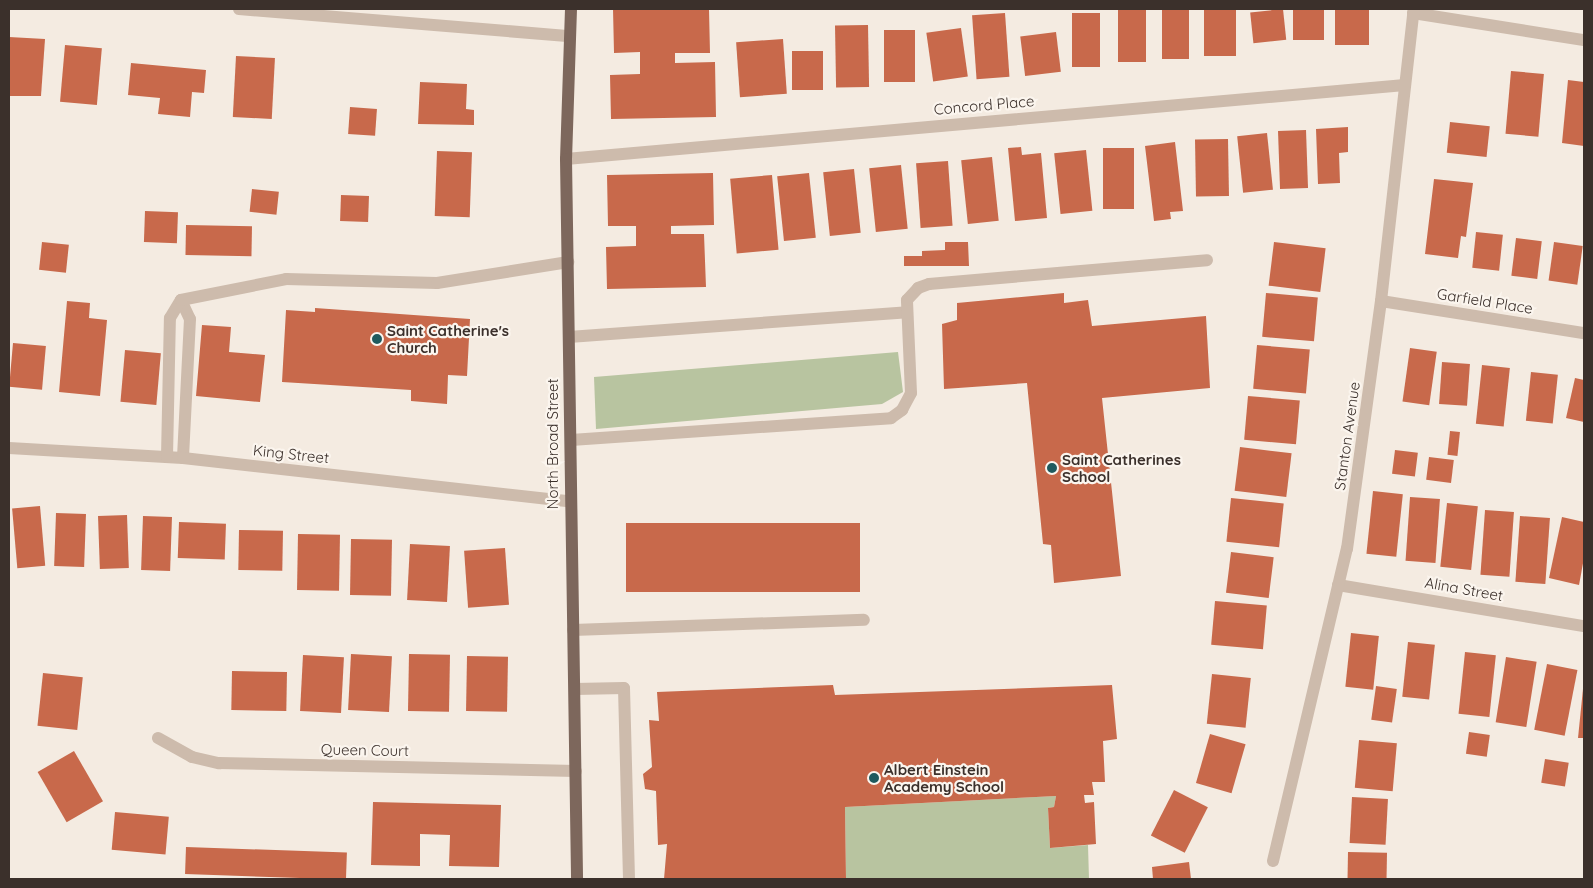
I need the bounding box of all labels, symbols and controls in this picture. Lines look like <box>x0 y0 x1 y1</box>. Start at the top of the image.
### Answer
street label: Concord Place <box>933 92 1035 118</box>
street label: Garfield Place <box>1436 285 1534 317</box>
place label: Saint Catherine's Church <box>387 321 509 356</box>
marker: Saint Catherine's Church <box>371 333 383 345</box>
street label: North Broad Street <box>544 379 562 509</box>
street label: Stanton Avenue <box>1330 381 1364 491</box>
street label: King Street <box>252 441 330 467</box>
place label: Saint Catherines School <box>1062 450 1181 485</box>
marker: Saint Catherines School <box>1046 462 1058 474</box>
street label: Alina Street <box>1423 573 1505 605</box>
street label: Queen Court <box>321 740 409 760</box>
place label: Albert Einstein Academy School <box>884 760 1004 795</box>
marker: Albert Einstein Academy School <box>868 772 880 784</box>

